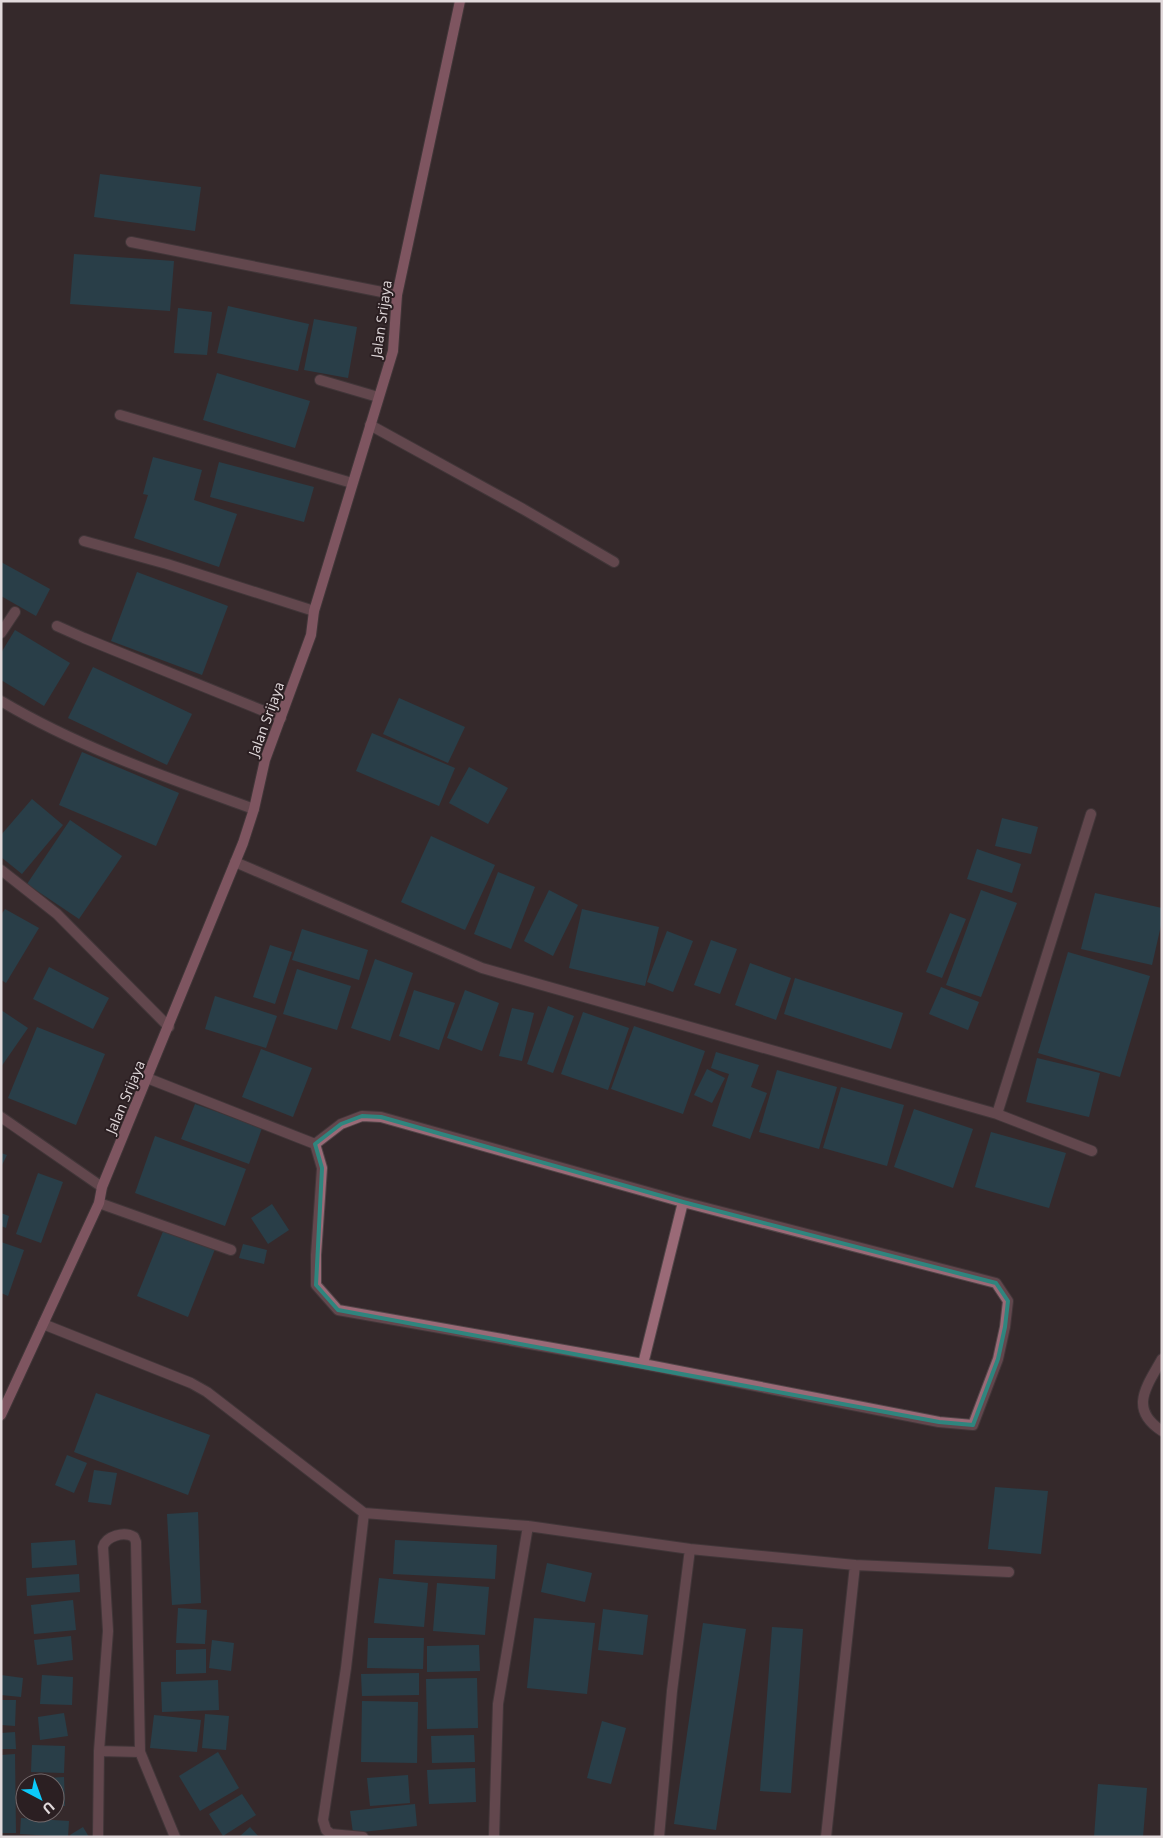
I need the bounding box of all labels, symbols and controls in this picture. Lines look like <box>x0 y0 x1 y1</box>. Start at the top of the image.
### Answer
street label: Jalan Srijaya <box>366 279 396 361</box>
street label: Jalan Srijaya <box>243 679 288 761</box>
street label: Jalan Srijaya <box>100 1057 149 1139</box>
north arrow <box>15 1773 65 1823</box>
text: U <box>39 1798 59 1819</box>

